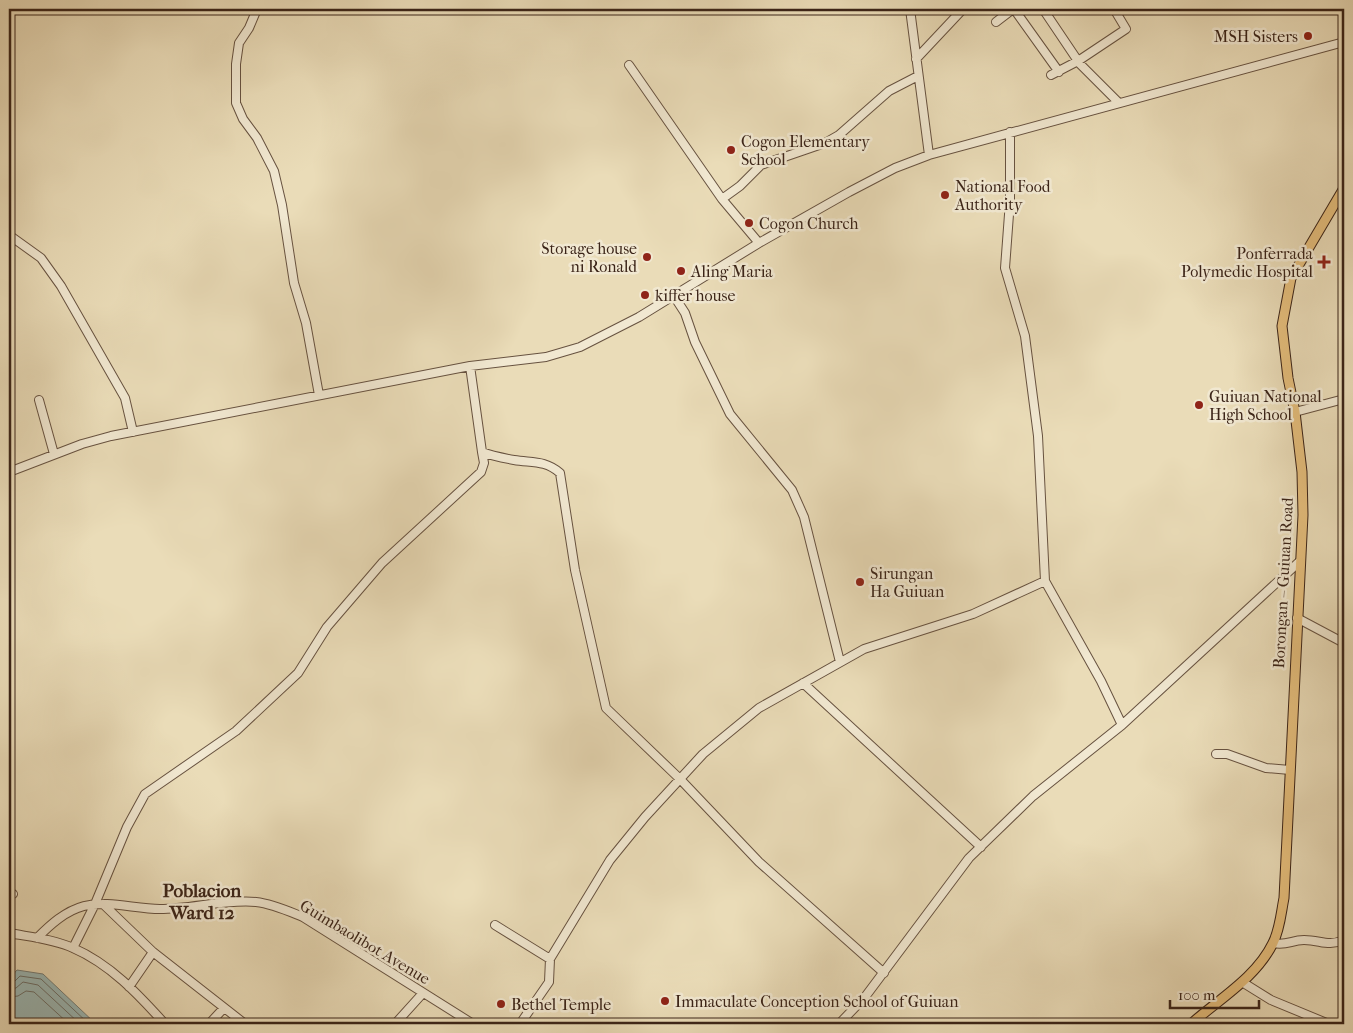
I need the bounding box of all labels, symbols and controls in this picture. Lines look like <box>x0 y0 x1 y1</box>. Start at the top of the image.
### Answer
place label: MSH Sisters <box>1214 27 1298 46</box>
marker: MSH Sisters <box>1302 30 1314 42</box>
place label: Cogon Elementary School <box>741 132 870 169</box>
marker: Cogon Elementary School <box>725 144 737 156</box>
place label: National Food Authority <box>954 177 1051 214</box>
marker: National Food Authority <box>939 189 951 201</box>
place label: Cogon Church <box>759 214 858 233</box>
marker: Cogon Church <box>743 217 755 229</box>
place label: Storage house ni Ronald <box>541 239 637 276</box>
place label: Ponferrada Polymedic Hospital <box>1181 244 1314 281</box>
marker: Storage house ni Ronald <box>641 251 653 263</box>
marker: Ponferrada Polymedic Hospital <box>1317 255 1331 269</box>
place label: Aling Maria <box>690 262 773 281</box>
marker: Aling Maria <box>675 265 687 277</box>
place label: kiffer house <box>655 286 735 305</box>
marker: kiffer house <box>639 289 651 301</box>
place label: Guiuan National High School <box>1209 387 1322 424</box>
marker: Guiuan National High School <box>1193 399 1205 411</box>
street label: Borongan – Guiuan Road <box>1269 497 1297 669</box>
place label: Sirungan Ha Guiuan <box>870 564 945 601</box>
marker: Sirungan Ha Guiuan <box>854 576 866 588</box>
district label: Poblacion Ward 12 <box>163 880 242 924</box>
street label: Guimbaolibot Avenue <box>297 896 434 988</box>
scale bar <box>1170 978 1259 1010</box>
text: 100 m <box>1178 986 1216 1004</box>
place label: Immaculate Conception School of Guiuan <box>675 992 959 1011</box>
place label: Bethel Temple <box>511 995 611 1014</box>
marker: Immaculate Conception School of Guiuan <box>659 995 671 1007</box>
marker: Bethel Temple <box>495 998 507 1010</box>

